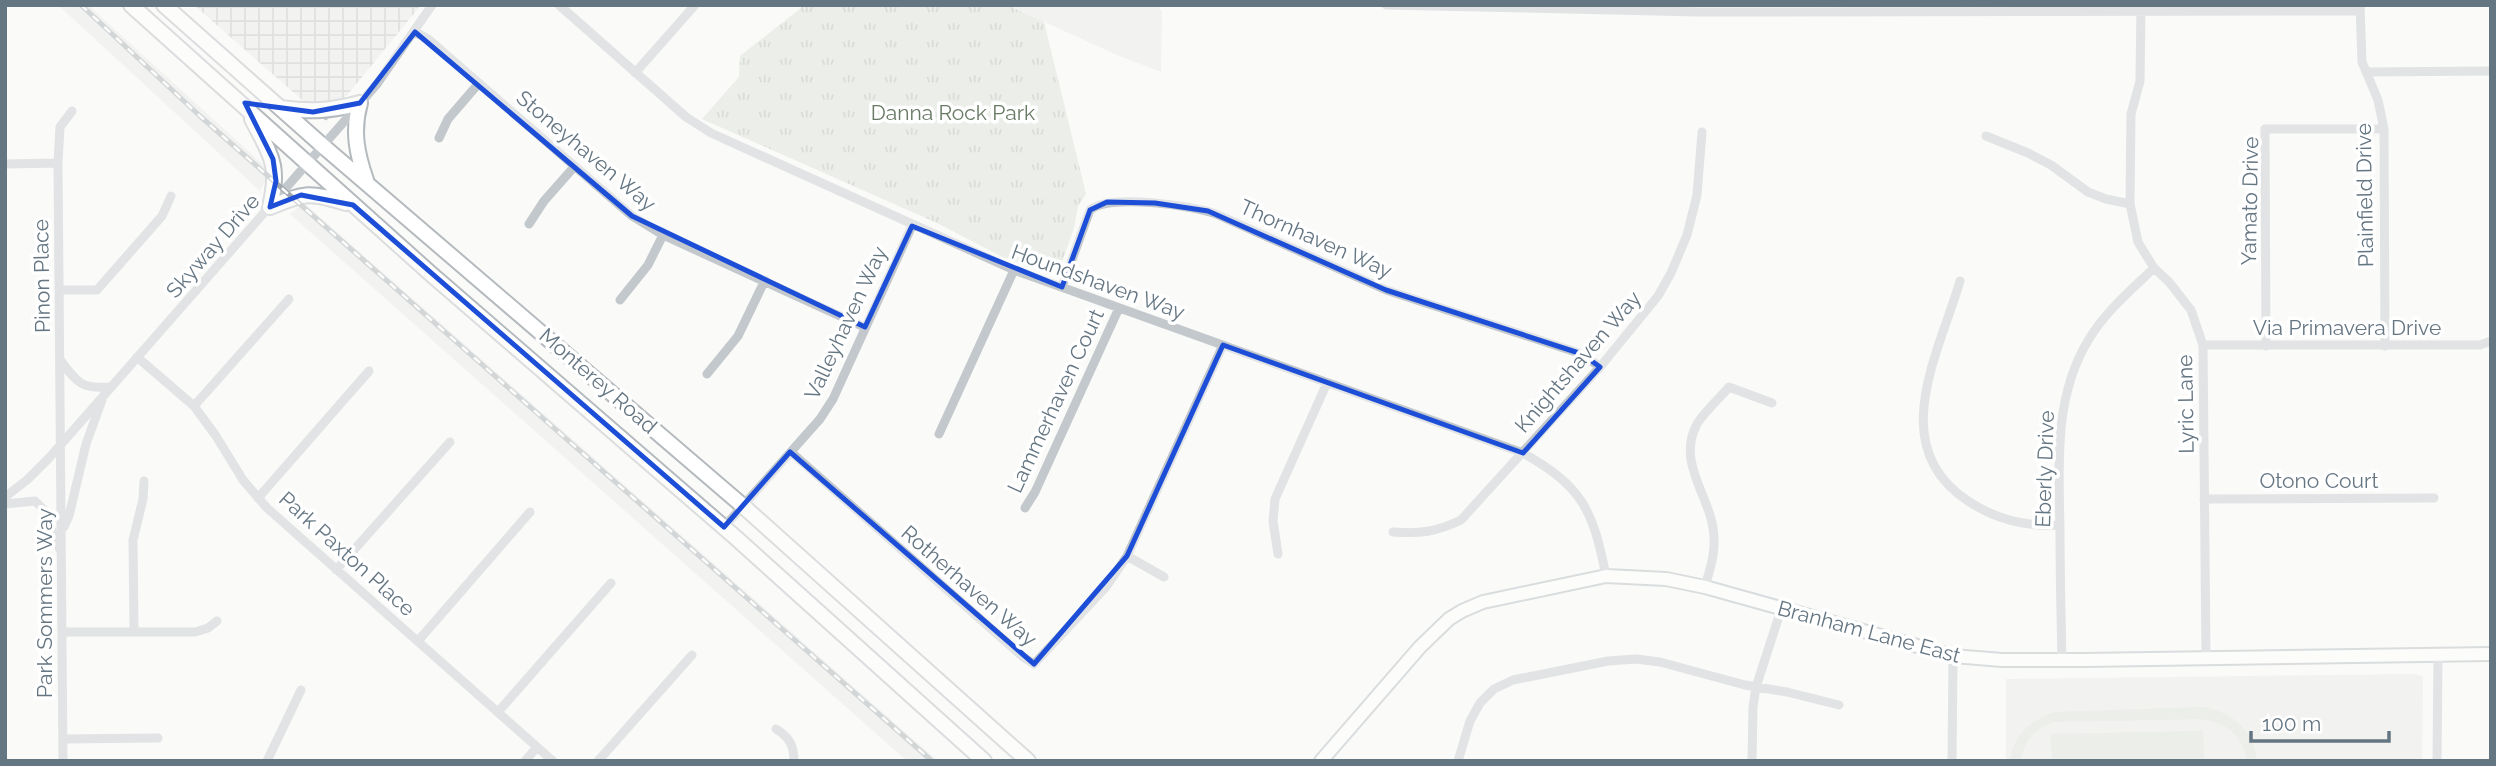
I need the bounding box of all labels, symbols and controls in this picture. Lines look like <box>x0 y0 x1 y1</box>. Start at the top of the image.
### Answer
street label: Stoneyhaven Way <box>512 85 661 216</box>
park label: Danna Rock Park <box>871 100 1035 125</box>
street label: Plainfield Drive <box>2351 123 2378 267</box>
street label: Yamato Drive <box>2236 136 2263 266</box>
street label: Skyway Drive <box>161 189 265 303</box>
street label: Thornhaven Way <box>1236 194 1396 283</box>
street label: Pinon Place <box>28 219 55 333</box>
street label: Houndshaven Way <box>1008 239 1188 324</box>
street label: Valleyhaven Way <box>799 242 892 403</box>
street label: Knightshaven Way <box>1509 286 1646 438</box>
street label: Lammerhaven Court <box>1002 305 1109 497</box>
street label: Via Primavera Drive <box>2253 315 2441 340</box>
street label: Monterey Road <box>534 323 662 438</box>
street label: Lyric Lane <box>2172 354 2199 454</box>
street label: Eberly Drive <box>2030 410 2059 528</box>
street label: Otono Court <box>2260 468 2379 493</box>
street label: Park Paxton Place <box>274 486 420 621</box>
street label: Park Sommers Way <box>32 508 57 698</box>
street label: Rotherhaven Way <box>896 520 1042 651</box>
street label: Branham Lane East <box>1775 595 1963 668</box>
scale bar <box>2251 700 2389 744</box>
text: 100 m <box>2262 711 2321 736</box>

